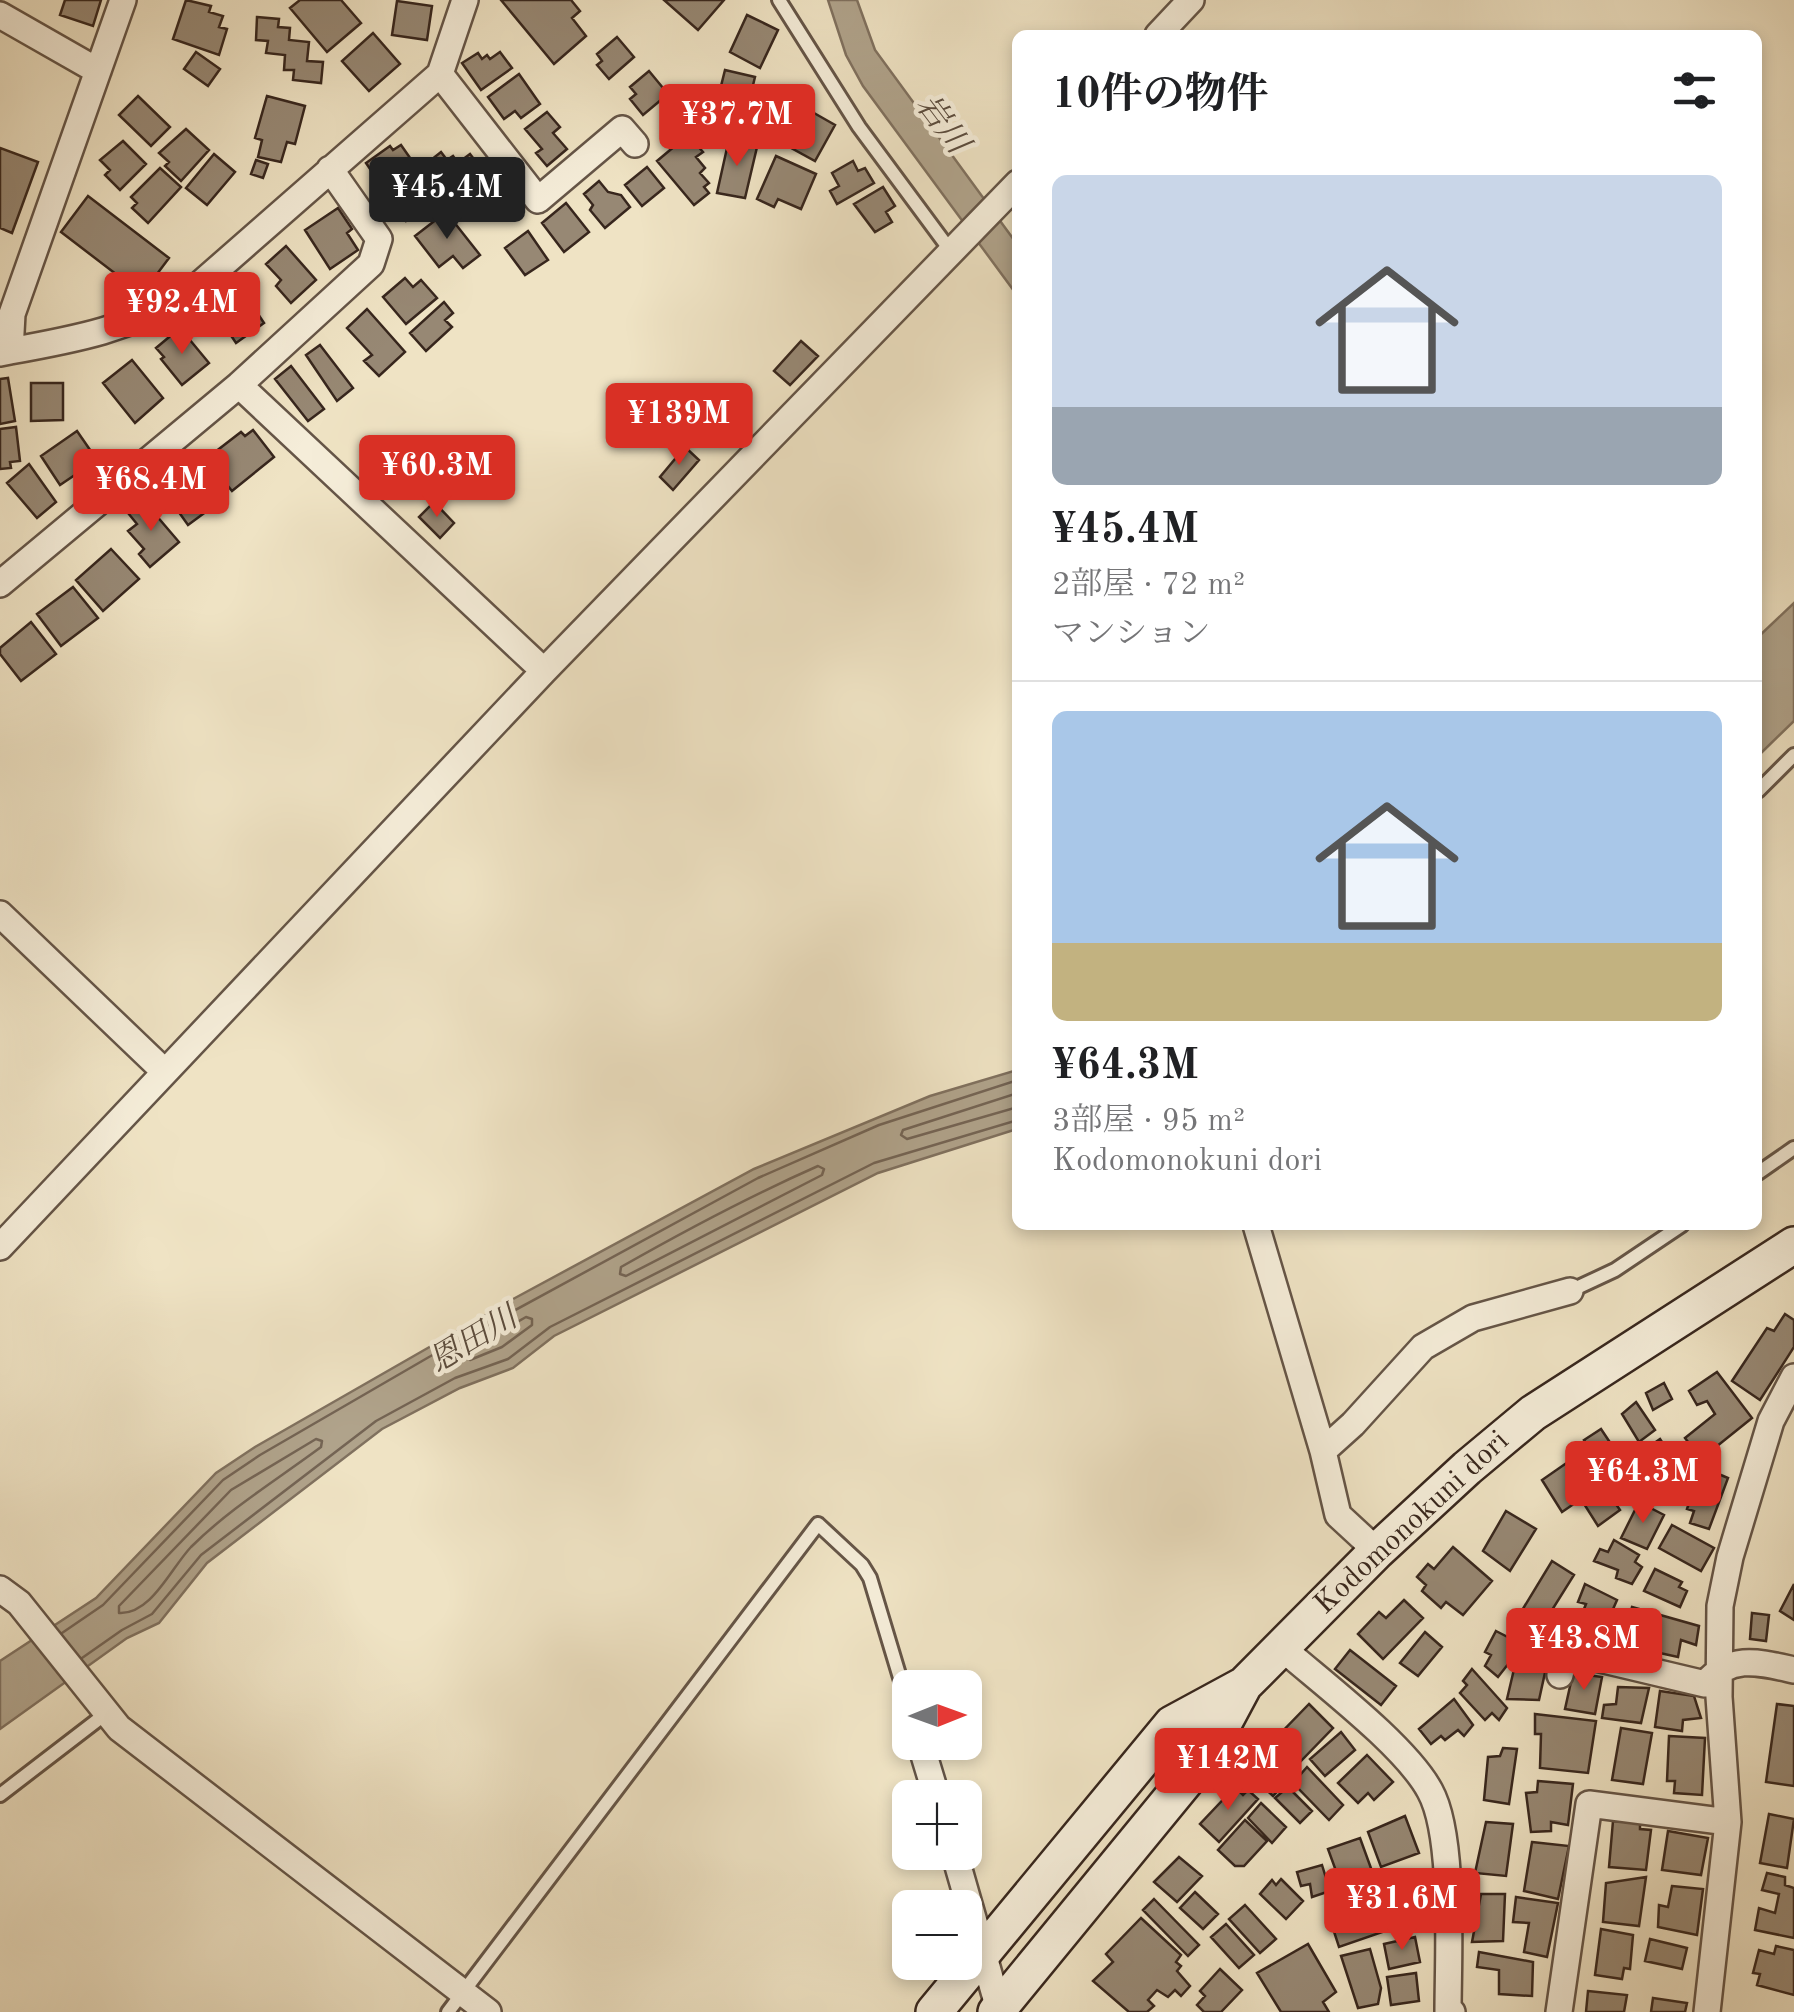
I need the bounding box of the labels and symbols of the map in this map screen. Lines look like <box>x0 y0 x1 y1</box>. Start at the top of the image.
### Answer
pin: ¥37.7M <box>656 84 818 169</box>
water label: 岩川 <box>909 88 977 163</box>
pin: ¥45.4M <box>366 157 528 242</box>
pin: ¥92.4M <box>101 272 263 357</box>
pin: ¥139M <box>609 383 749 468</box>
pin: ¥60.3M <box>356 435 518 520</box>
pin: ¥68.4M <box>70 449 232 534</box>
water label: 恩田川 <box>423 1298 526 1379</box>
street label: Kodomonokuni dori <box>1309 1426 1515 1620</box>
pin: ¥64.3M <box>1562 1441 1724 1526</box>
pin: ¥43.8M <box>1503 1608 1665 1693</box>
north arrow <box>892 1670 982 1760</box>
pin: ¥142M <box>1158 1728 1298 1813</box>
pin: ¥31.6M <box>1321 1868 1483 1953</box>

